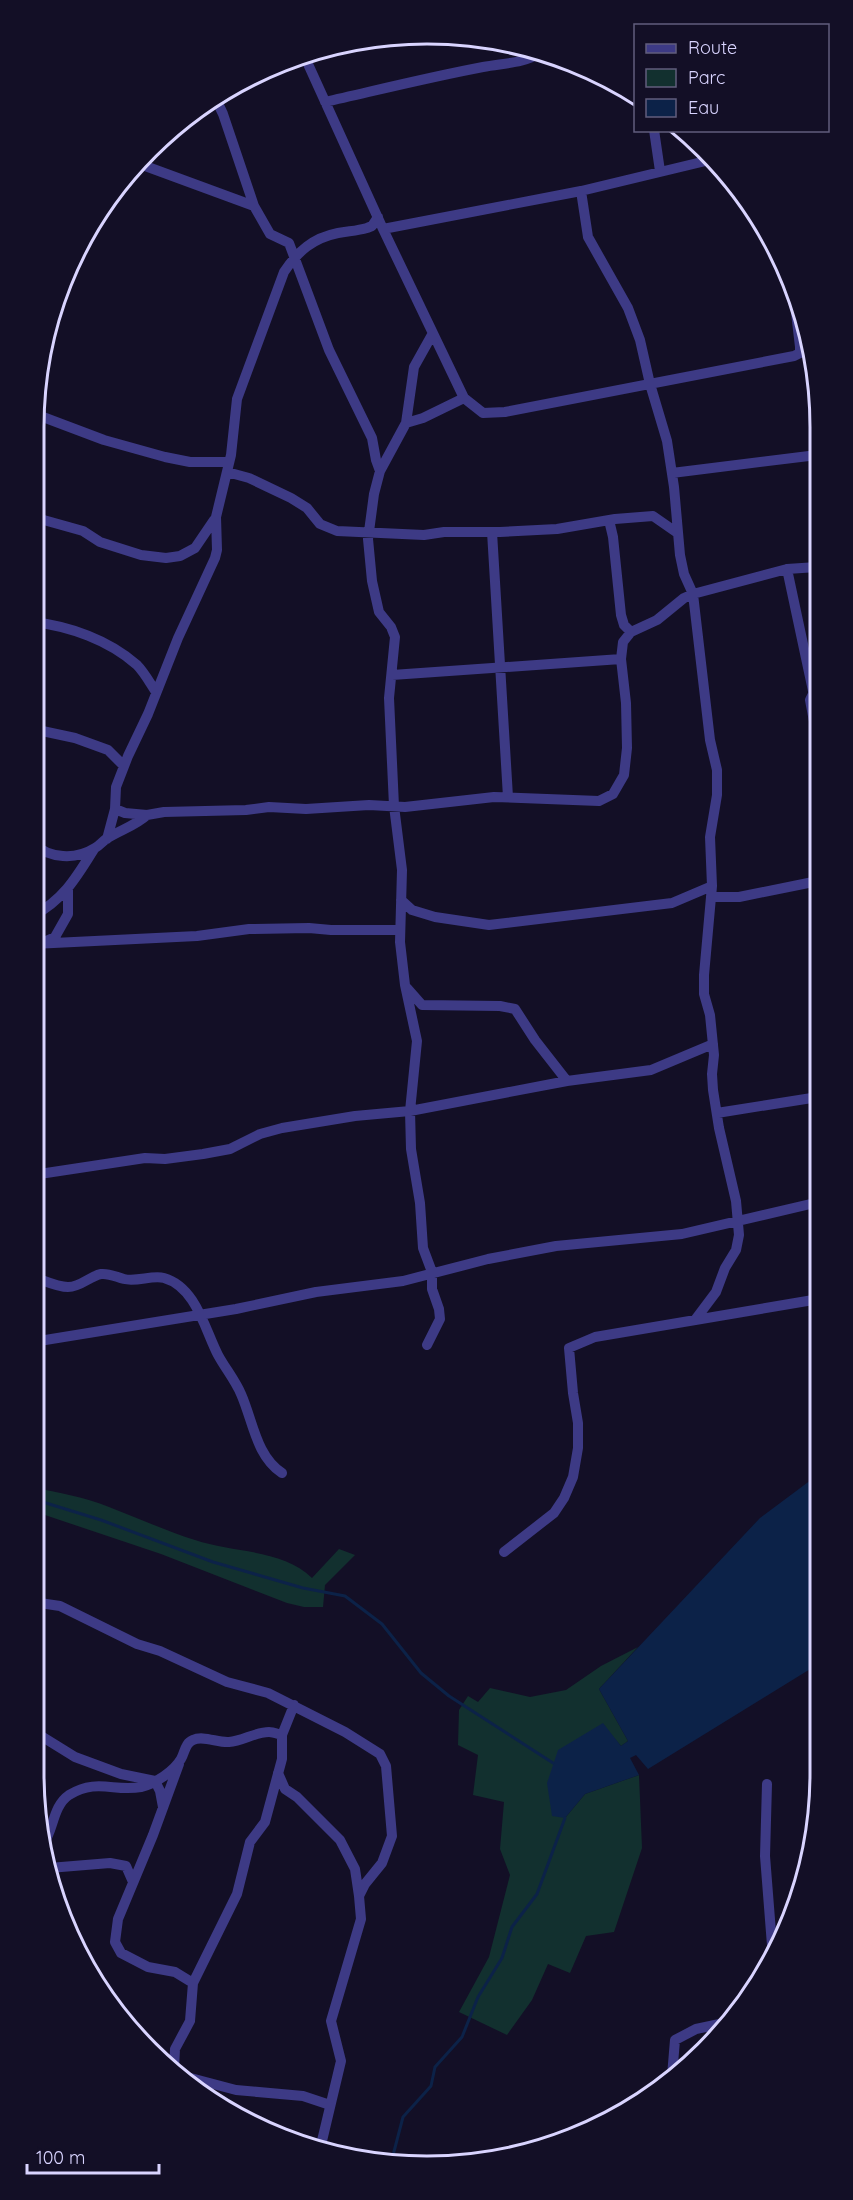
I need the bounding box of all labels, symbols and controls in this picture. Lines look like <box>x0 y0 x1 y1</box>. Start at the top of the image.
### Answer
legend <box>634 24 829 132</box>
text: Route <box>688 36 737 59</box>
text: Parc <box>688 66 725 89</box>
text: Eau <box>688 96 719 119</box>
scale bar <box>27 2137 159 2175</box>
text: 100 m <box>36 2146 85 2169</box>

